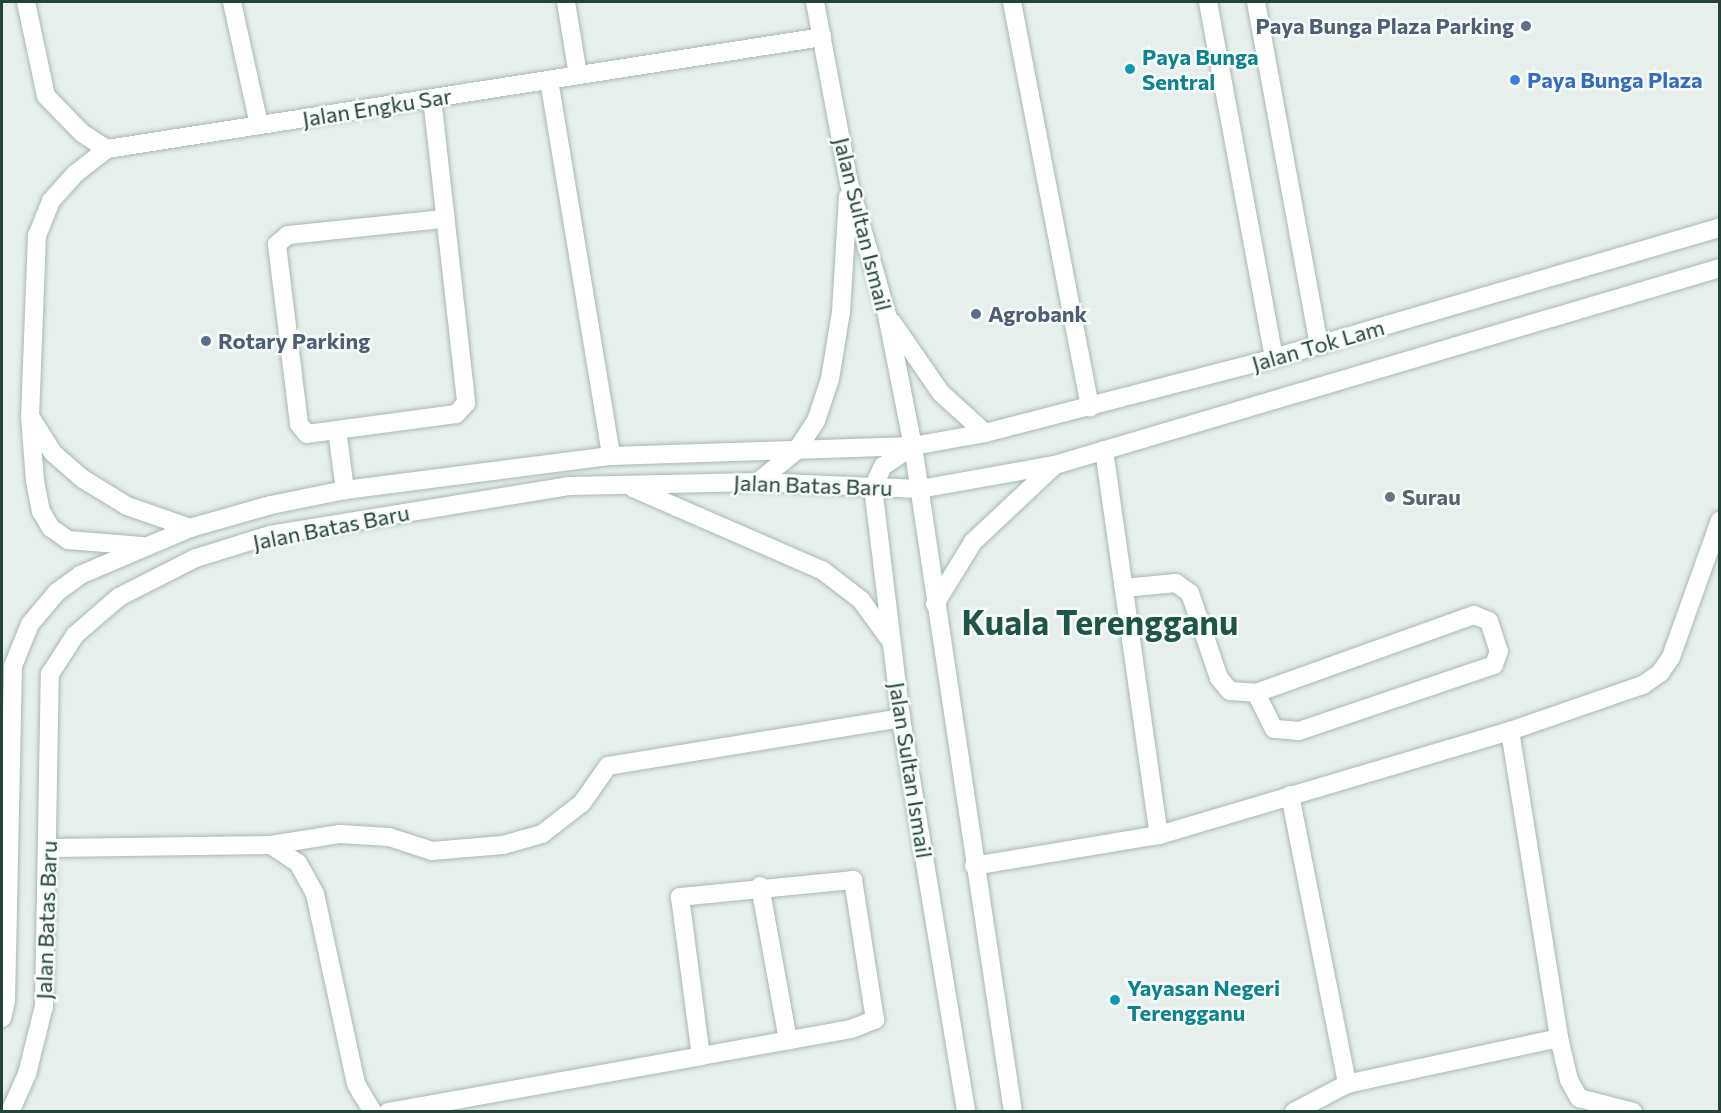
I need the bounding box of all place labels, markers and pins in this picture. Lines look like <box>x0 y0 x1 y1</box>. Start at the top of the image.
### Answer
place label: Paya Bunga Plaza Parking <box>1256 13 1514 39</box>
marker: Paya Bunga Plaza Parking <box>1519 19 1533 33</box>
place label: Paya Bunga Sentral <box>1142 43 1259 94</box>
marker: Paya Bunga Sentral <box>1123 62 1137 76</box>
place label: Paya Bunga Plaza <box>1527 67 1703 93</box>
marker: Paya Bunga Plaza <box>1508 73 1522 87</box>
place label: Agrobank <box>988 301 1087 327</box>
marker: Agrobank <box>969 307 983 321</box>
place label: Rotary Parking <box>218 328 370 354</box>
marker: Rotary Parking <box>199 334 213 348</box>
place label: Surau <box>1402 484 1461 510</box>
marker: Surau <box>1383 490 1397 504</box>
place label: Yayasan Negeri Terengganu <box>1127 974 1280 1026</box>
marker: Yayasan Negeri Terengganu <box>1108 993 1122 1007</box>

